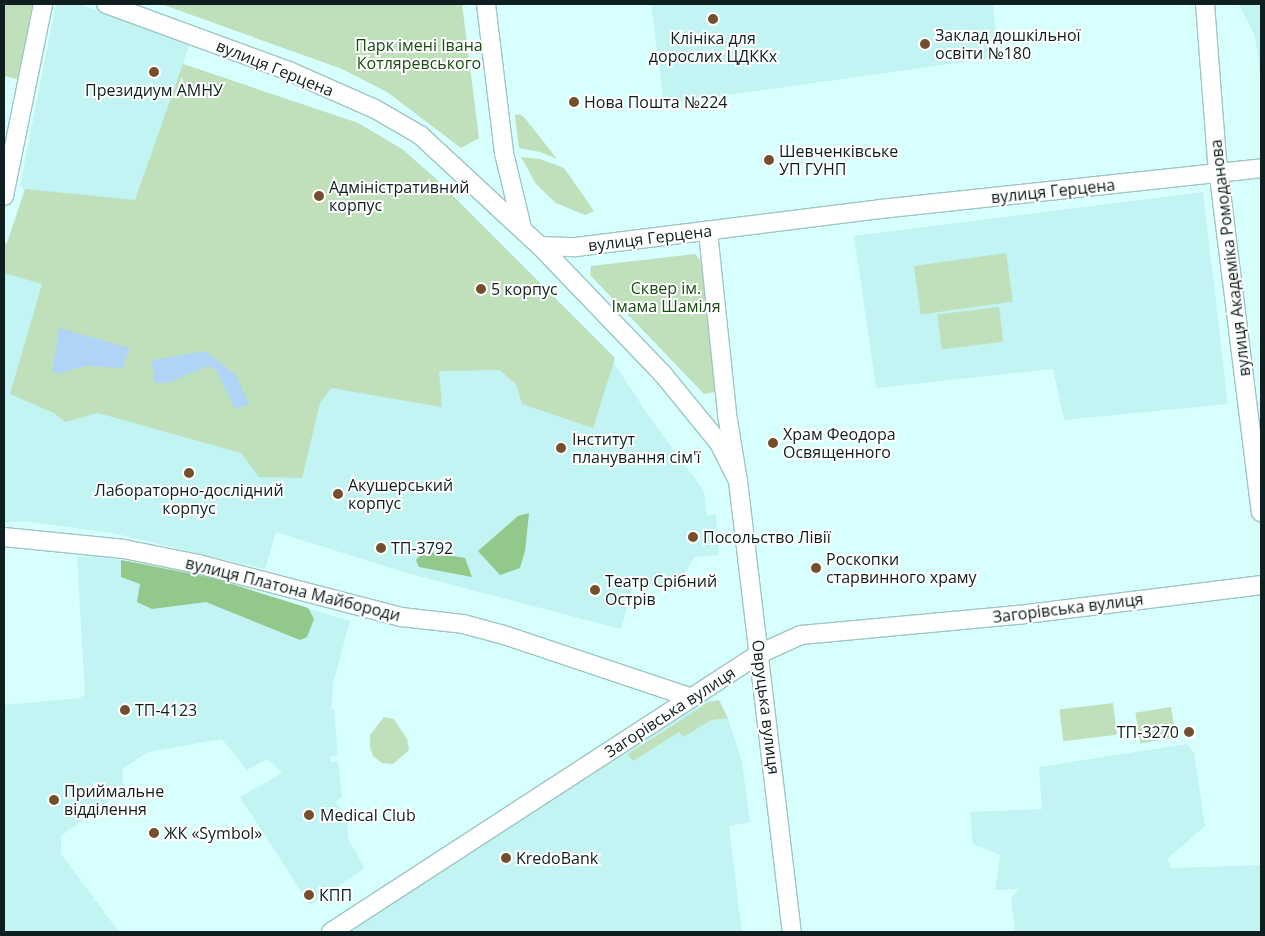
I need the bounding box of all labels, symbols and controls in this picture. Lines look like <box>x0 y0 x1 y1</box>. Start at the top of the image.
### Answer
marker: Клініка для дорослих ЦДККх <box>706 12 720 26</box>
place label: Заклад дошкільної освіти №180 <box>935 25 1081 63</box>
place label: Клініка для дорослих ЦДККх <box>649 28 777 66</box>
park label: Парк імені Івана Котляревського <box>355 35 483 73</box>
street label: вулиця Герцена <box>214 36 336 100</box>
marker: Заклад дошкільної освіти №180 <box>919 38 931 50</box>
marker: Президиум АМНУ <box>148 66 160 78</box>
place label: Президиум АМНУ <box>85 80 223 100</box>
place label: Нова Пошта №224 <box>584 92 727 112</box>
marker: Нова Пошта №224 <box>568 96 580 108</box>
street label: вулиця Академіка Ромоданова <box>1206 138 1254 378</box>
place label: Шевченківське УП ГУНП <box>779 141 898 179</box>
marker: Шевченківське УП ГУНП <box>763 154 775 166</box>
street label: вулиця Герцена <box>990 175 1116 207</box>
place label: Адміністративний корпус <box>329 177 469 215</box>
marker: Адміністративний корпус <box>313 190 325 202</box>
street label: вулиця Герцена <box>587 221 713 255</box>
park label: Сквер ім. Імама Шаміля <box>611 278 721 316</box>
place label: 5 корпус <box>491 279 558 299</box>
marker: 5 корпус <box>475 283 487 295</box>
place label: Храм Феодора Освященного <box>783 424 896 462</box>
place label: Інститут планування сім'ї <box>572 429 700 467</box>
marker: Храм Феодора Освященного <box>767 437 779 449</box>
marker: Інститут планування сім'ї <box>554 441 568 455</box>
marker: Лабораторно-дослідний корпус <box>183 467 195 479</box>
place label: Акушерський корпус <box>348 475 453 513</box>
place label: Лабораторно-дослідний корпус <box>94 480 284 518</box>
marker: Акушерський корпус <box>332 488 344 500</box>
place label: Посольство Лівії <box>703 527 831 547</box>
marker: Посольство Лівії <box>687 531 699 543</box>
place label: ТП-3792 <box>391 538 453 558</box>
marker: ТП-3792 <box>375 542 387 554</box>
place label: Роскопки старвинного храму <box>826 549 977 587</box>
street label: вулиця Платона Майбороди <box>183 553 403 625</box>
marker: Роскопки старвинного храму <box>810 562 822 574</box>
place label: Театр Срібний Острів <box>605 571 717 609</box>
marker: Театр Срібний Острів <box>589 584 601 596</box>
street label: Загорівська вулиця <box>992 589 1144 627</box>
street label: Овруцька вулиця <box>748 639 784 775</box>
street label: Загорівська вулиця <box>601 663 739 761</box>
place label: ТП-4123 <box>135 700 197 720</box>
marker: ТП-4123 <box>119 704 131 716</box>
place label: ТП-3270 <box>1117 722 1179 742</box>
marker: ТП-3270 <box>1183 726 1195 738</box>
place label: Приймальне відділення <box>64 781 164 819</box>
marker: Приймальне відділення <box>48 794 60 806</box>
place label: Medical Club <box>320 805 416 825</box>
marker: Medical Club <box>302 808 316 822</box>
place label: ЖК «Symbol» <box>164 823 262 843</box>
marker: ЖК «Symbol» <box>148 827 160 839</box>
place label: KredoBank <box>516 848 598 868</box>
marker: KredoBank <box>500 852 512 864</box>
place label: КПП <box>319 885 352 905</box>
marker: КПП <box>303 889 315 901</box>

